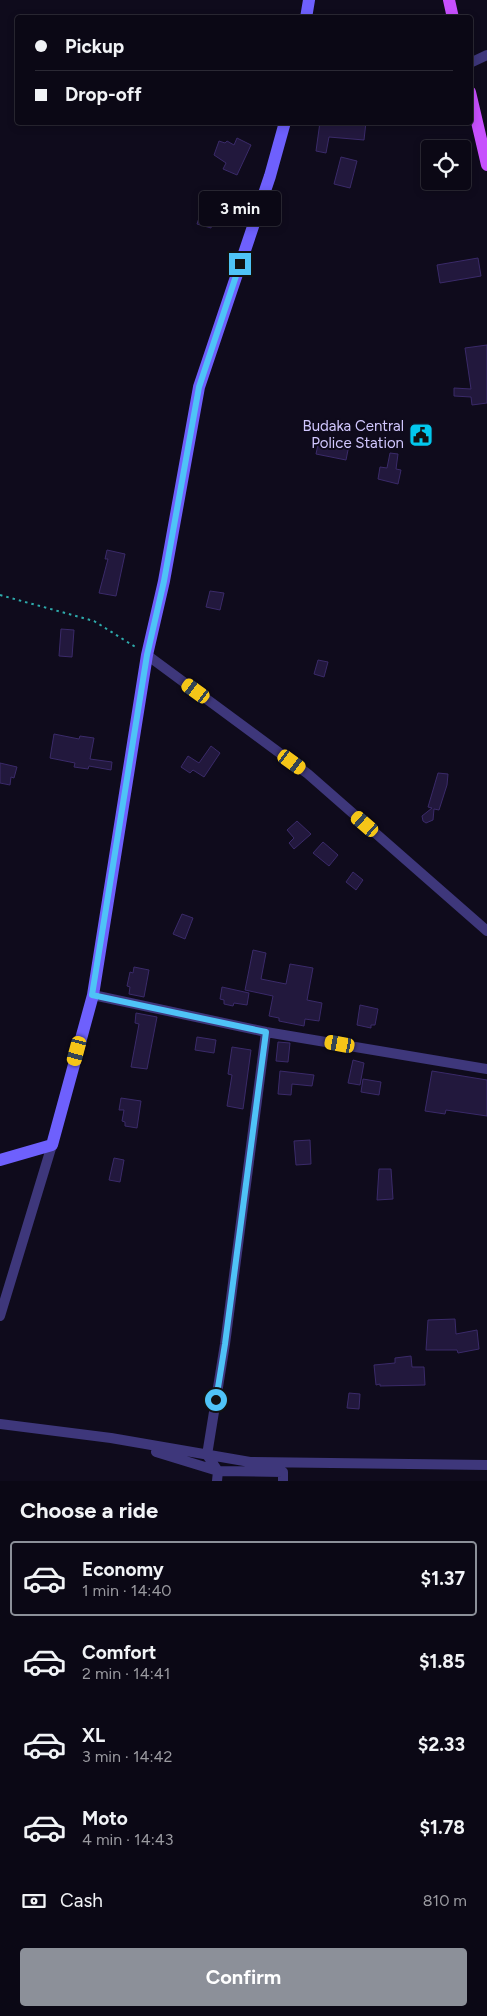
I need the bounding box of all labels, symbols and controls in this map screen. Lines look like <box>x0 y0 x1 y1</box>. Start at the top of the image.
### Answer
text: Pickup <box>65 35 124 58</box>
text: Drop-off <box>65 83 142 106</box>
map controls <box>421 140 471 190</box>
button: locate <box>421 140 471 190</box>
callout: 3 min <box>199 192 281 226</box>
text: 3 min <box>220 199 260 218</box>
route end <box>229 253 251 275</box>
place label: Budaka Central Police Station <box>302 417 404 452</box>
public building icon: Budaka Central Police Station <box>408 422 434 448</box>
car <box>179 676 212 706</box>
car <box>275 747 308 777</box>
car <box>348 808 381 840</box>
car <box>323 1034 356 1054</box>
car <box>65 1035 88 1067</box>
route start <box>205 1389 227 1411</box>
text: Choose a ride <box>20 1497 158 1524</box>
icon: car <box>22 1556 67 1601</box>
text: Economy <box>82 1558 164 1581</box>
text: $1.37 <box>421 1567 465 1590</box>
text: 1 min · 14:40 <box>82 1581 172 1600</box>
icon: car <box>22 1639 67 1684</box>
text: Comfort <box>82 1641 157 1664</box>
text: $1.85 <box>419 1650 465 1673</box>
text: 2 min · 14:41 <box>82 1664 170 1683</box>
icon: car <box>22 1722 67 1767</box>
text: XL <box>82 1724 105 1747</box>
text: $2.33 <box>418 1733 465 1756</box>
text: 3 min · 14:42 <box>82 1747 172 1766</box>
icon: car <box>22 1805 67 1850</box>
text: Moto <box>82 1807 128 1830</box>
text: $1.78 <box>420 1816 465 1839</box>
text: 4 min · 14:43 <box>82 1830 173 1849</box>
icon: cash <box>20 1887 48 1915</box>
text: Cash <box>60 1889 103 1912</box>
text: 810 m <box>423 1891 467 1910</box>
button: Confirm <box>20 1948 467 2006</box>

